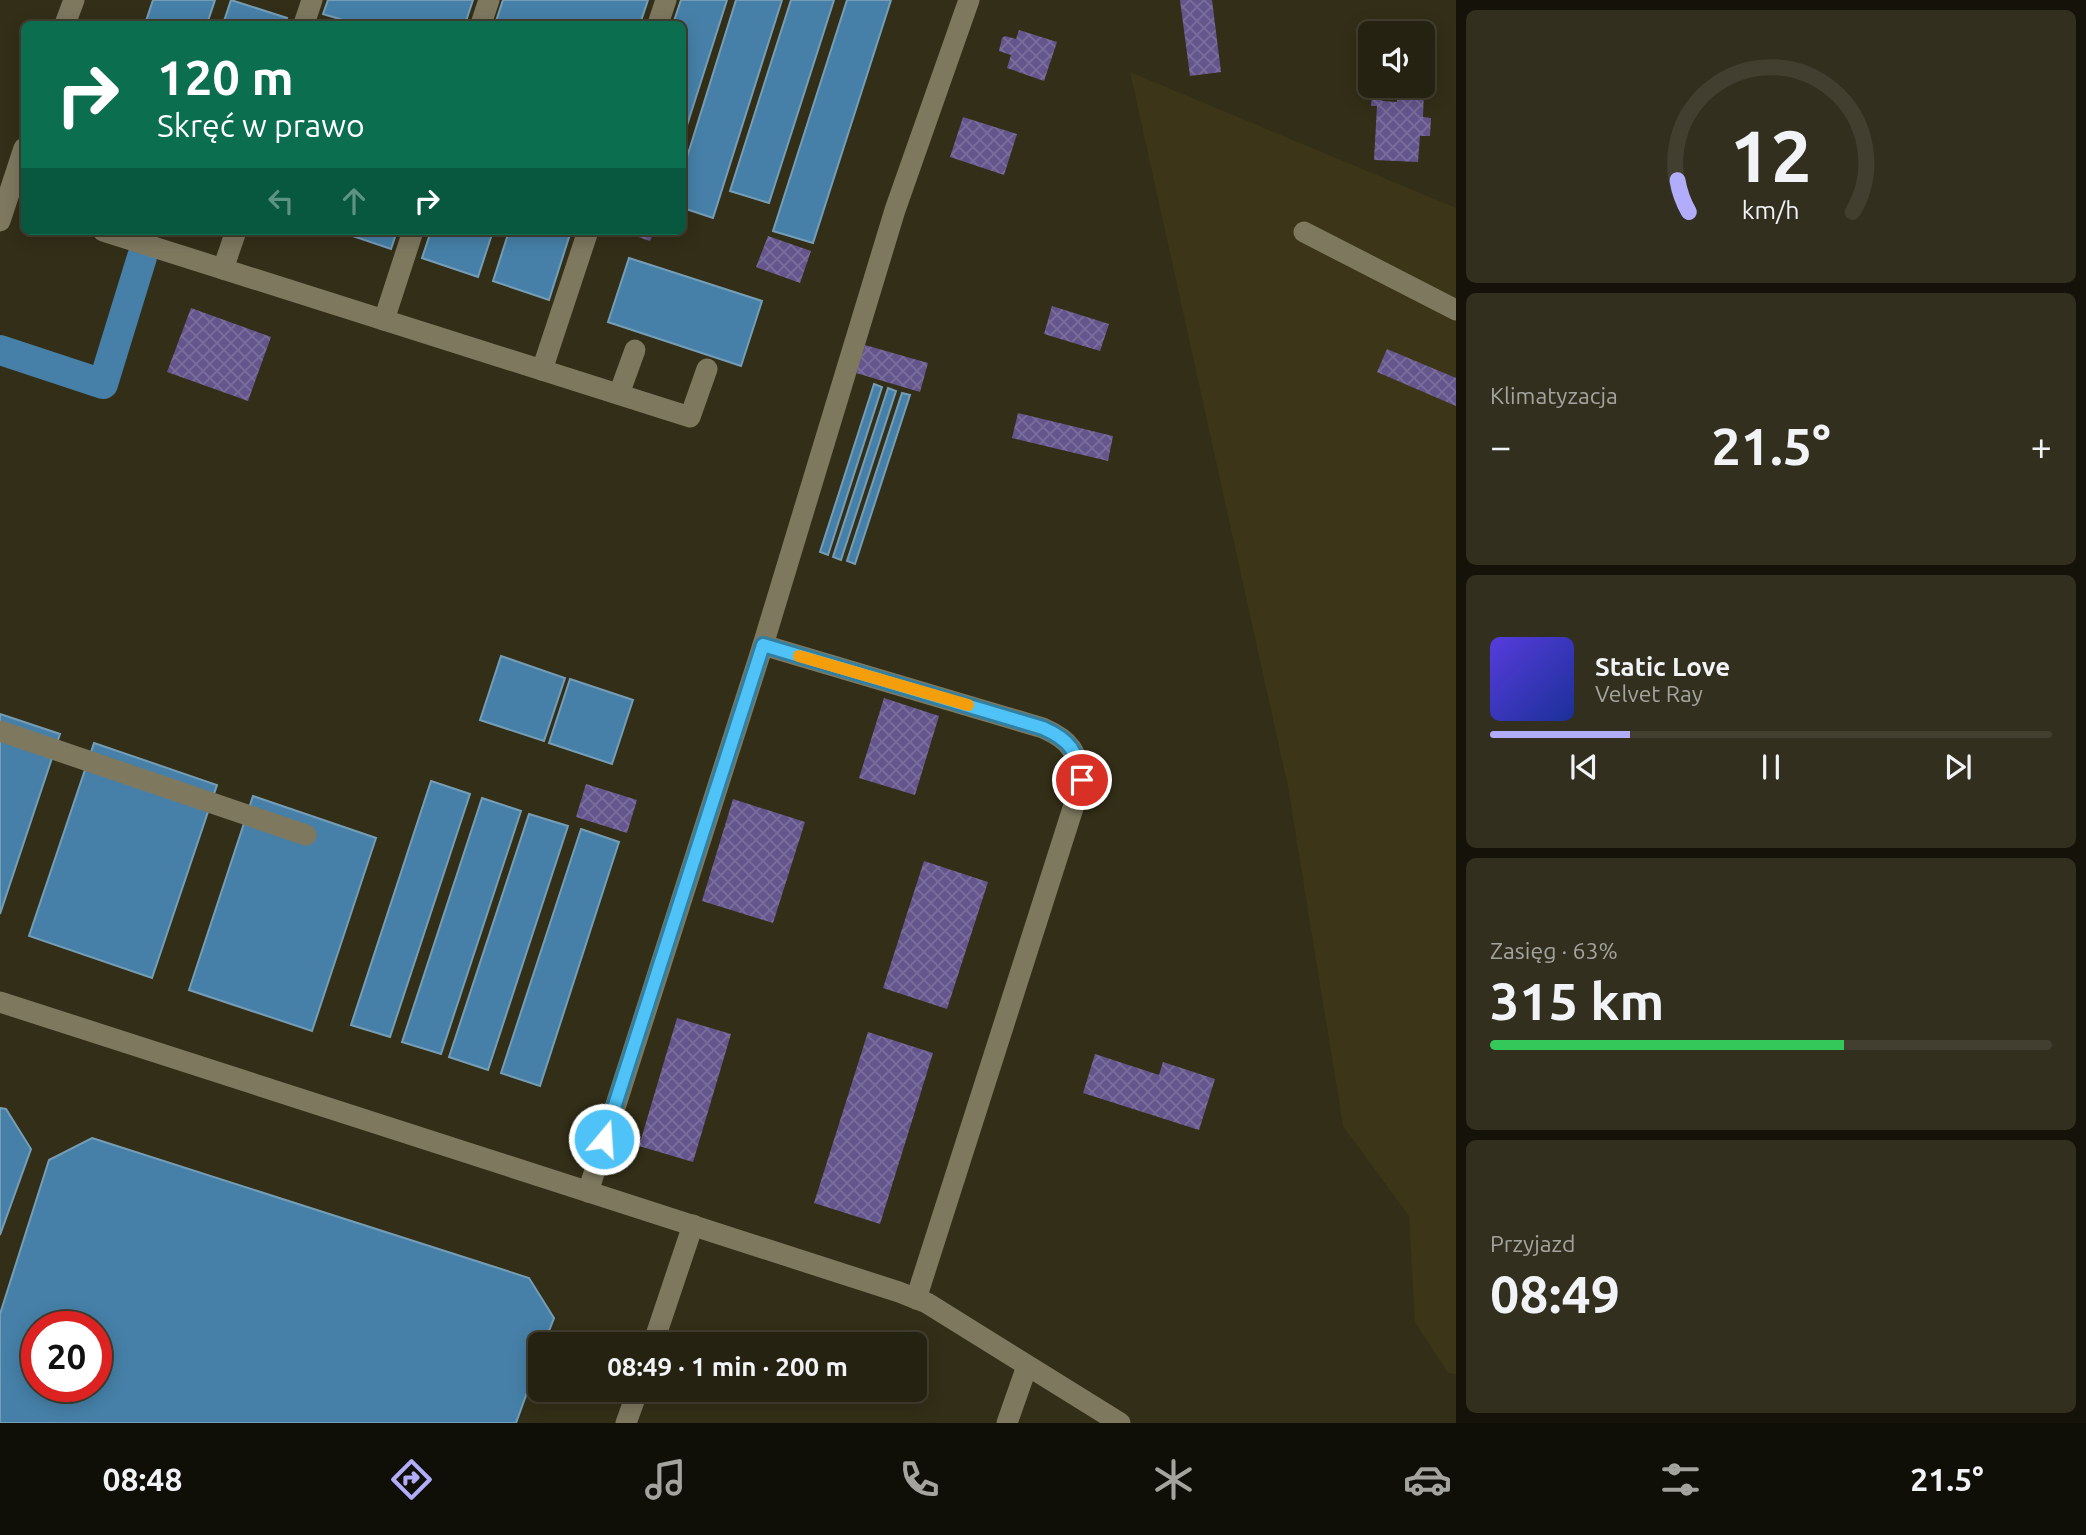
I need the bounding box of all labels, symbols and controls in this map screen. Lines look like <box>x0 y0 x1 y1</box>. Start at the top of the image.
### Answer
map controls <box>1358 21 1435 98</box>
button: sound <box>1358 21 1435 98</box>
icon: right <box>42 49 133 140</box>
text: 120 m <box>157 49 294 104</box>
text: Skręć w prawo <box>157 107 365 143</box>
text: 12 <box>1730 115 1812 197</box>
icon: left <box>262 182 300 220</box>
icon: ahead <box>335 182 373 220</box>
icon: right <box>408 182 446 220</box>
text: km/h <box>1742 196 1800 224</box>
text: Klimatyzacja <box>1490 383 1618 408</box>
text: 21.5° <box>1711 417 1831 475</box>
text: − <box>1490 425 1511 467</box>
text: + <box>2031 425 2052 467</box>
text: Static Love <box>1595 652 1730 681</box>
text: Velvet Ray <box>1595 681 1703 706</box>
icon: previous <box>1565 748 1603 786</box>
icon: pause <box>1752 748 1790 786</box>
icon: next <box>1939 748 1977 786</box>
pin <box>1052 750 1112 810</box>
icon: arrive <box>1063 761 1101 799</box>
text: Zasięg · 63% <box>1490 938 1618 963</box>
text: 315 km <box>1490 972 1664 1030</box>
position arrow <box>567 1102 641 1176</box>
text: Przyjazd <box>1490 1231 1575 1256</box>
text: 08:49 <box>1490 1265 1620 1323</box>
speed limit sign: 20 <box>21 1311 112 1402</box>
text: 08:49 · 1 min · 200 m <box>607 1352 848 1381</box>
icon: directions <box>387 1455 436 1504</box>
icon: music <box>641 1455 690 1504</box>
icon: phone <box>895 1455 944 1504</box>
icon: climate <box>1149 1455 1198 1504</box>
icon: car <box>1403 1455 1452 1504</box>
icon: filters <box>1656 1455 1705 1504</box>
text: 08:48 <box>102 1461 182 1497</box>
text: 21.5° <box>1910 1461 1983 1497</box>

